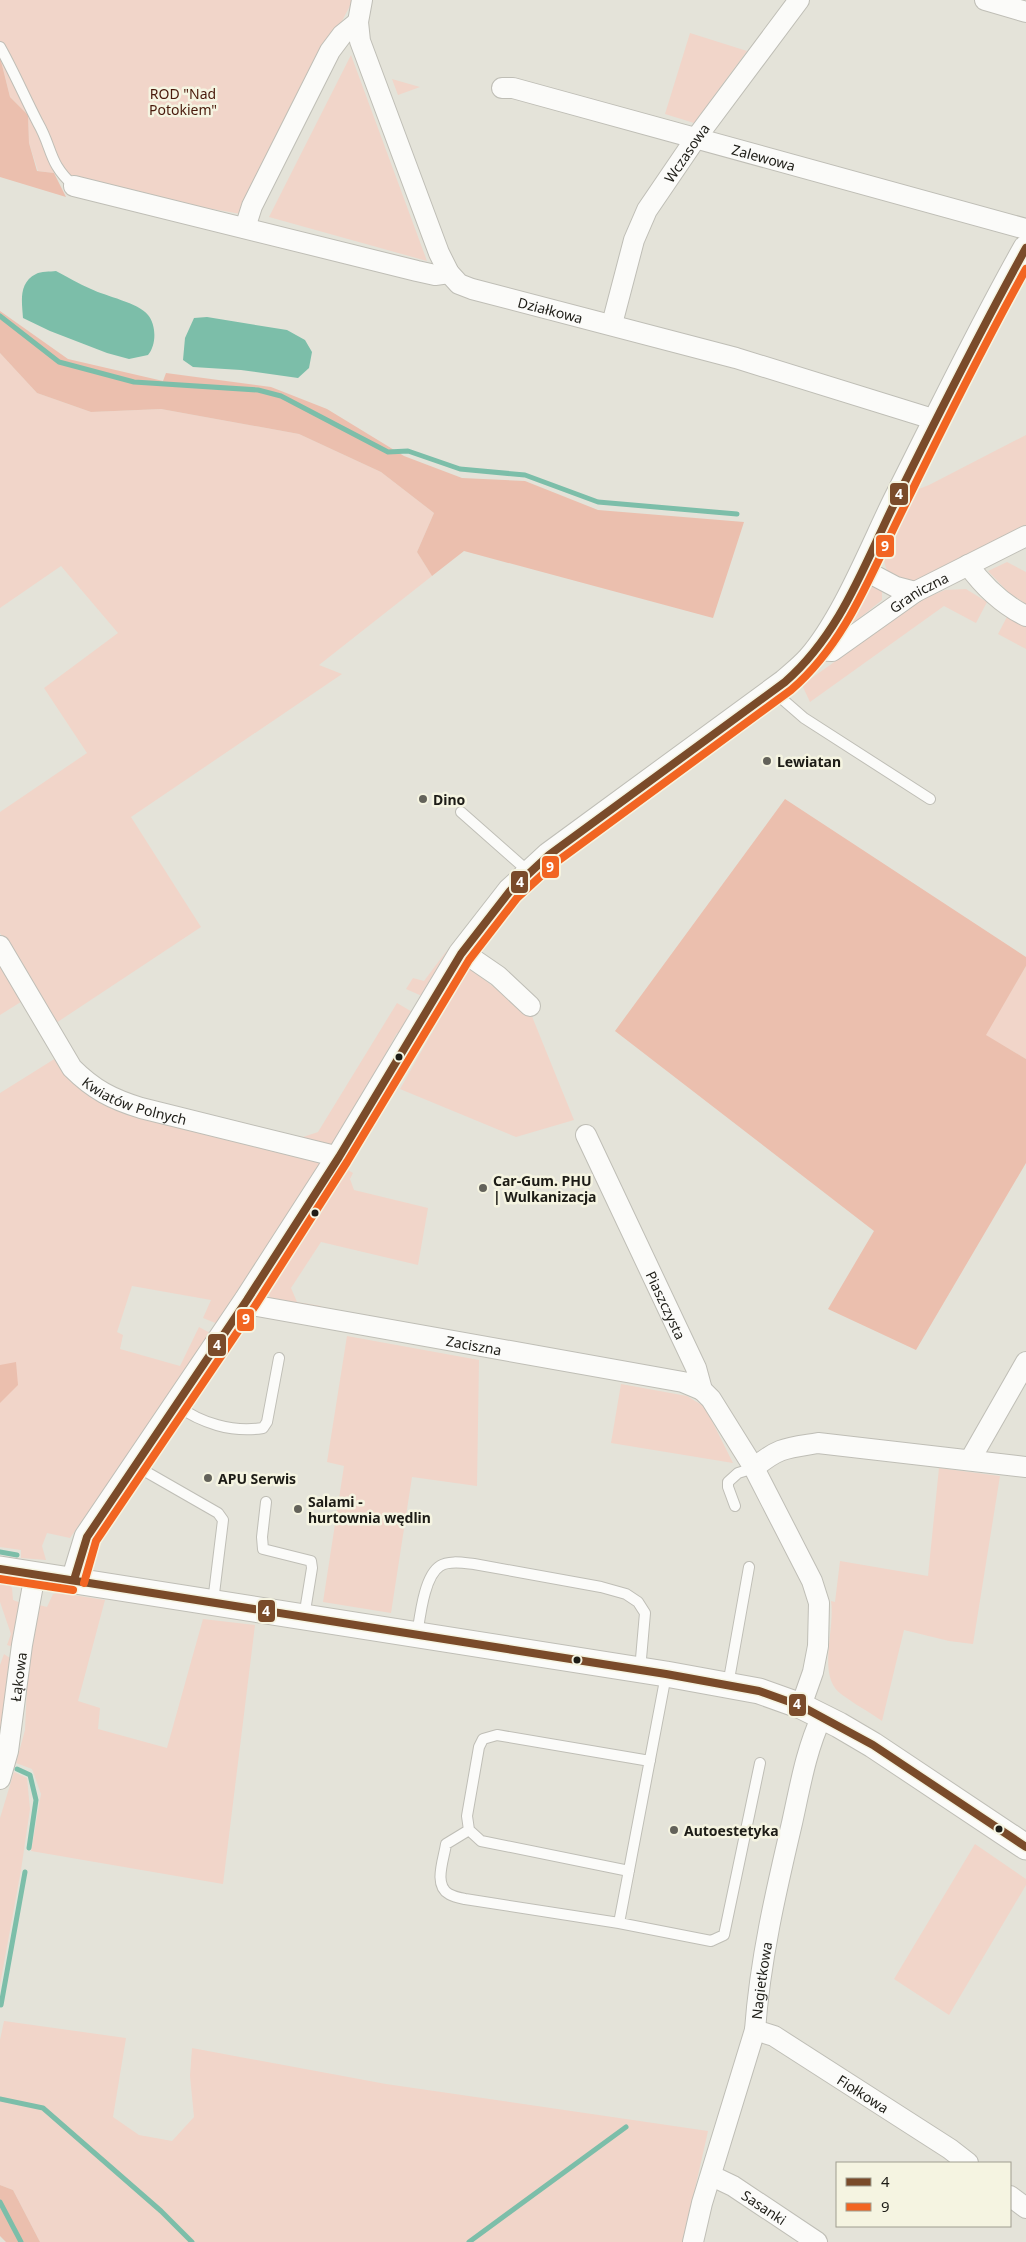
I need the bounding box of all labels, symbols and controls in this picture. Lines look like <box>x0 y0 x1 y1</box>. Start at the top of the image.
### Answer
park label: ROD "Nad Potokiem" <box>149 84 217 119</box>
street label: Wczasowa <box>659 119 713 186</box>
street label: Zalewowa <box>730 139 798 175</box>
street label: Działkowa <box>516 292 585 327</box>
line badge: 4 <box>889 482 909 506</box>
text: 4 <box>895 484 903 503</box>
line badge: 9 <box>875 534 895 558</box>
text: 9 <box>881 536 889 555</box>
street label: Graniczna <box>885 567 951 617</box>
place label: Lewiatan <box>777 752 841 771</box>
marker: Lewiatan <box>761 755 773 767</box>
place label: Dino <box>433 790 466 809</box>
marker: Dino <box>417 793 429 805</box>
line badge: 9 <box>541 855 560 879</box>
text: 9 <box>546 857 554 876</box>
line badge: 4 <box>510 870 529 894</box>
text: 4 <box>516 872 524 891</box>
unlabelled marker <box>394 1052 404 1062</box>
street label: Kwiatów Polnych <box>79 1072 189 1129</box>
place label: Car-Gum. PHU | Wulkanizacja <box>493 1171 596 1206</box>
marker: Car-Gum. PHU | Wulkanizacja <box>477 1182 489 1194</box>
unlabelled marker <box>310 1208 320 1218</box>
street label: Piaszczysta <box>642 1268 691 1342</box>
line badge: 9 <box>236 1308 255 1332</box>
text: 9 <box>242 1309 250 1328</box>
street label: Zaciszna <box>445 1330 503 1359</box>
line badge: 4 <box>207 1333 227 1357</box>
text: 4 <box>213 1335 221 1354</box>
place label: APU Serwis <box>218 1469 296 1488</box>
marker: APU Serwis <box>202 1472 214 1484</box>
place label: Salami - hurtownia wędlin <box>308 1492 431 1527</box>
marker: Salami - hurtownia wędlin <box>292 1503 304 1515</box>
line badge: 4 <box>257 1599 276 1623</box>
text: 4 <box>262 1601 270 1620</box>
street label: Łąkowa <box>5 1651 30 1703</box>
unlabelled marker <box>572 1655 582 1665</box>
line badge: 4 <box>788 1693 807 1717</box>
text: 4 <box>793 1694 801 1713</box>
place label: Autoestetyka <box>684 1821 779 1840</box>
marker: Autoestetyka <box>668 1824 680 1836</box>
unlabelled marker <box>994 1824 1004 1834</box>
street label: Nagietkowa <box>746 1940 776 2020</box>
street label: Fiołkowa <box>834 2070 893 2117</box>
legend <box>836 2162 1011 2227</box>
text: 4 <box>881 2171 890 2191</box>
street label: Sasanki <box>738 2185 790 2229</box>
text: 9 <box>881 2196 890 2216</box>

